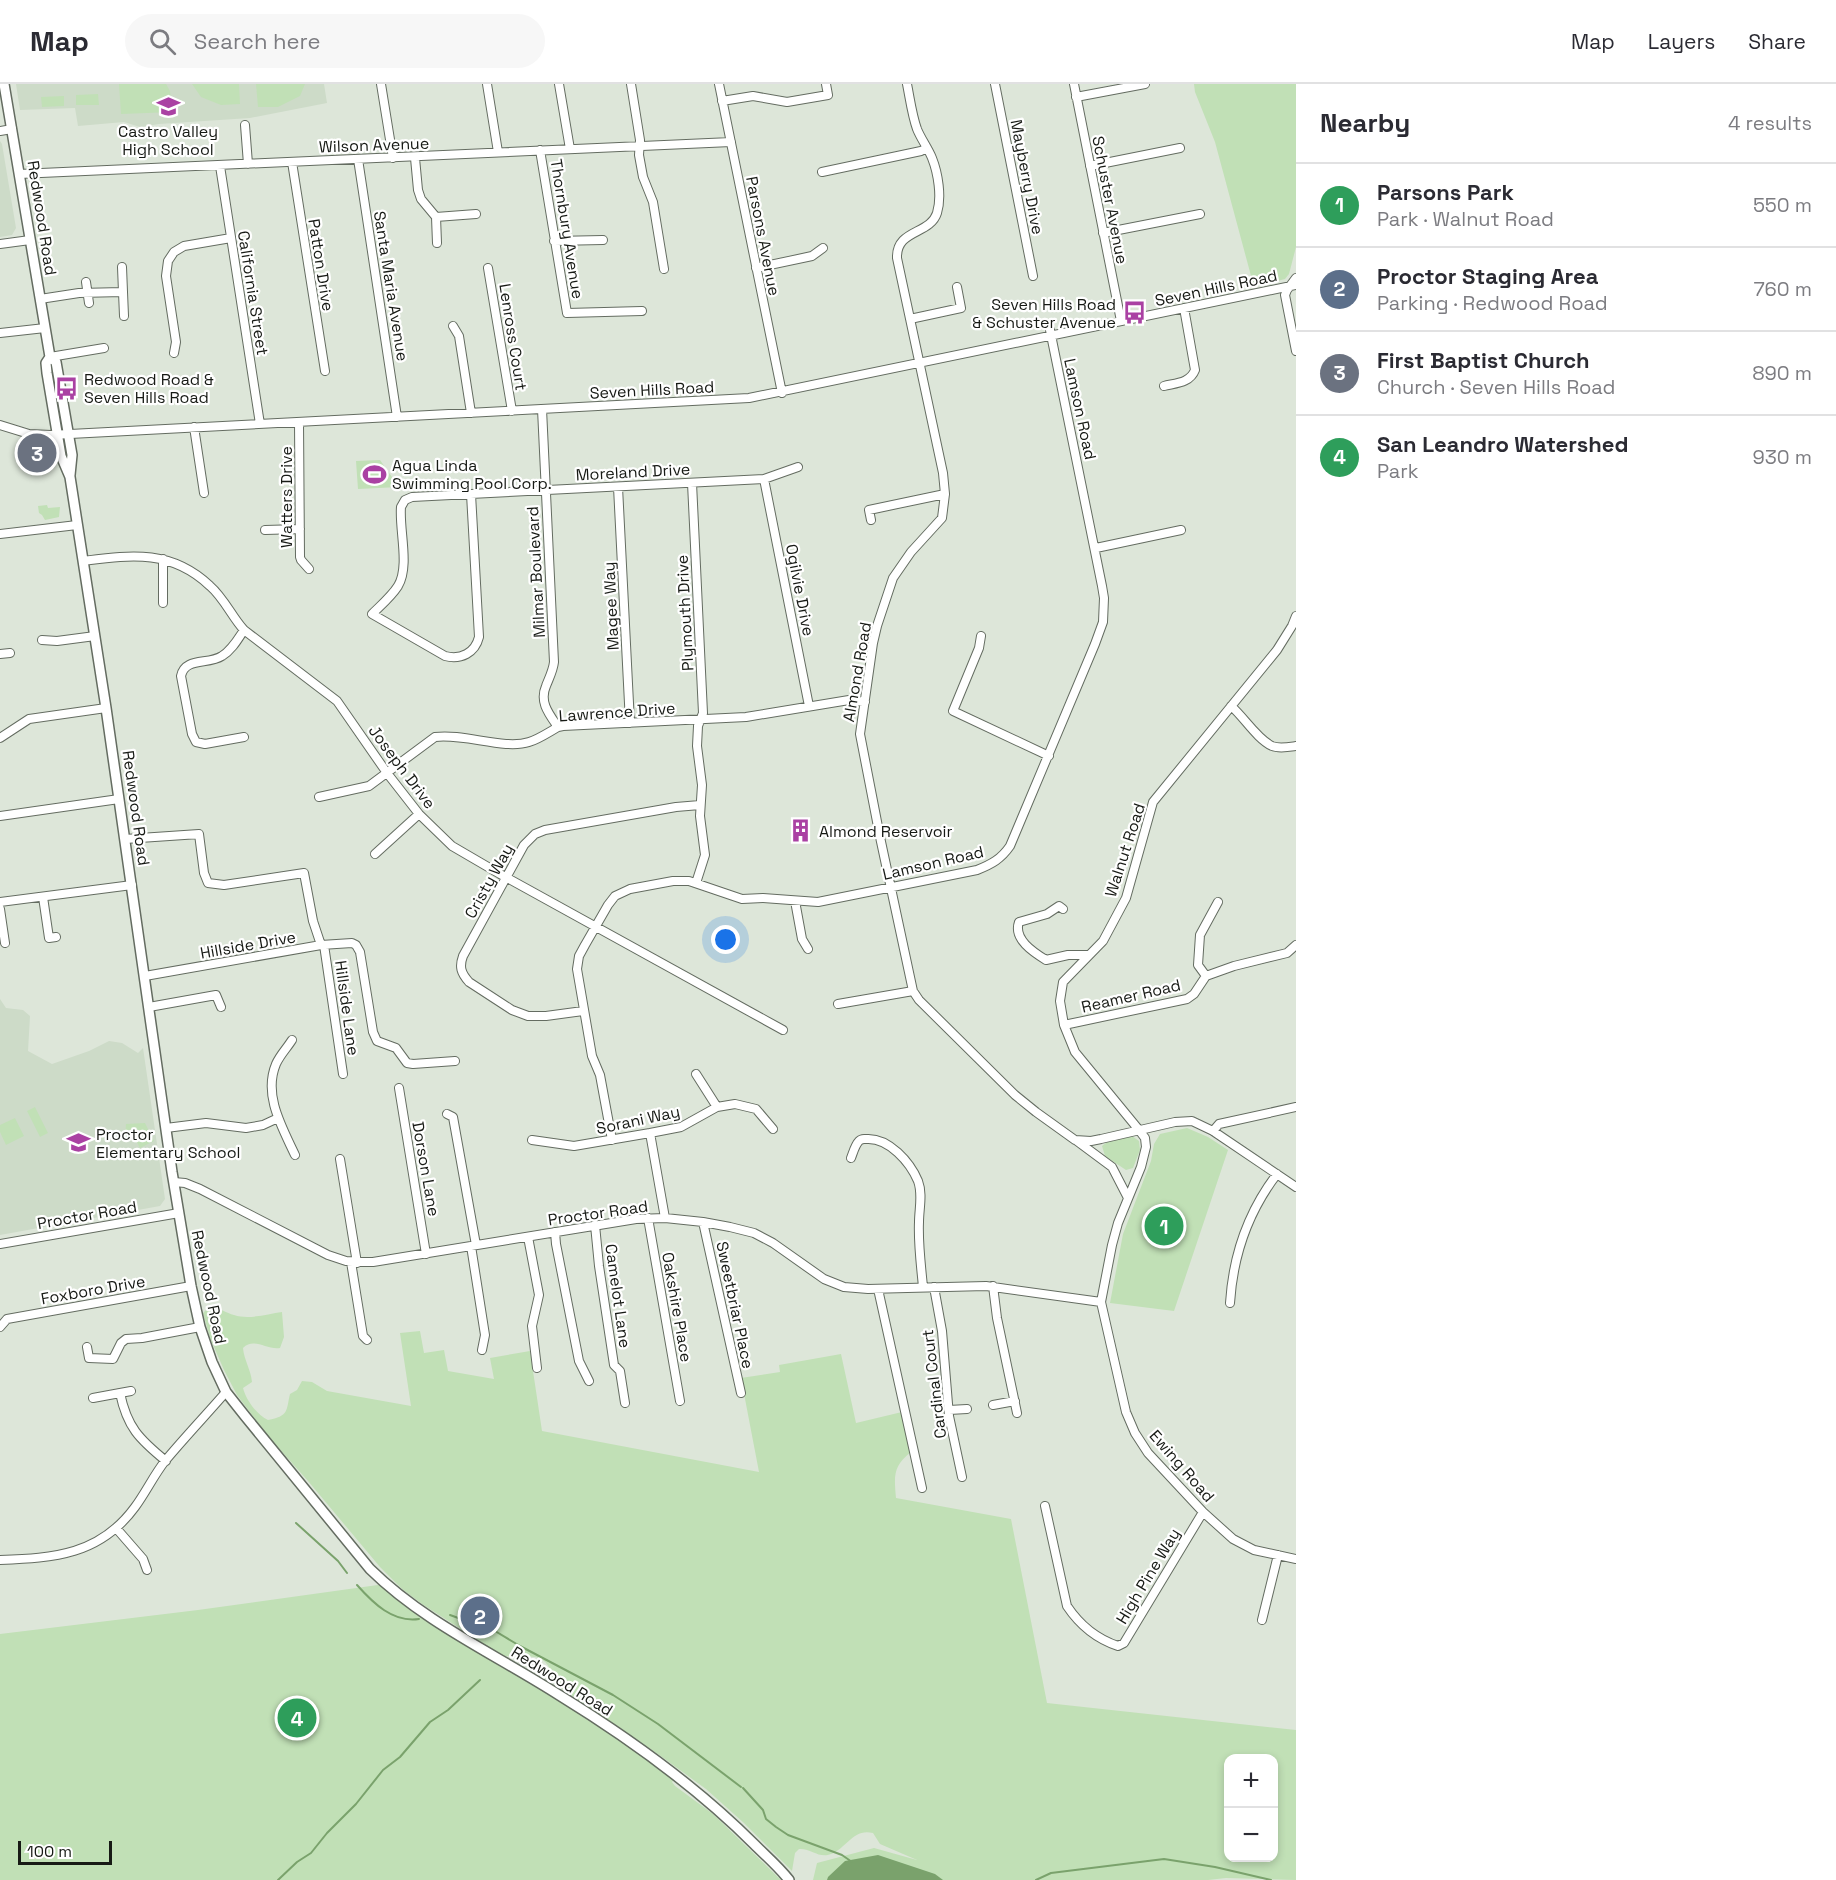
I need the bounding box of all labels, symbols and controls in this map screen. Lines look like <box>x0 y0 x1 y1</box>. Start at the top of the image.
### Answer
search box <box>125 14 545 68</box>
text: Map <box>30 23 89 59</box>
icon: search <box>146 25 179 58</box>
text: Search here <box>194 27 321 55</box>
text: Map <box>1571 28 1615 55</box>
text: Layers <box>1648 28 1715 55</box>
text: Share <box>1748 28 1806 55</box>
school or university icon: Castro Valley High School <box>155 93 181 119</box>
text: Nearby <box>1320 106 1410 140</box>
text: 4 results <box>1728 110 1812 136</box>
street label: Mayberry Drive <box>1006 118 1048 236</box>
place label: Castro Valley High School <box>118 121 218 160</box>
street label: Wilson Avenue <box>318 133 430 157</box>
street label: Schuster Avenue <box>1087 134 1133 266</box>
street label: Thornbury Avenue <box>546 158 588 300</box>
street label: Redwood Road <box>23 159 61 277</box>
street label: Parsons Avenue <box>741 174 785 298</box>
text: Parsons Park <box>1377 178 1514 206</box>
text: 1 <box>1335 192 1344 218</box>
text: 550 m <box>1753 192 1812 218</box>
text: Park · Walnut Road <box>1377 206 1554 232</box>
street label: Santa Maria Avenue <box>369 209 413 363</box>
street label: Patton Drive <box>303 217 339 313</box>
street label: California Street <box>233 229 273 357</box>
text: Proctor Staging Area <box>1377 262 1598 290</box>
street label: Seven Hills Road <box>1153 265 1279 311</box>
text: 2 <box>1334 276 1345 302</box>
text: 760 m <box>1753 276 1812 302</box>
street label: Lenross Court <box>494 282 532 392</box>
text: Parking · Redwood Road <box>1377 290 1608 316</box>
place label: Seven Hills Road & Schuster Avenue <box>972 294 1116 333</box>
bus stop icon: Seven Hills Road & Schuster Avenue <box>1121 300 1147 326</box>
text: First Baptist Church <box>1377 346 1590 374</box>
street label: Lamson Road <box>1059 356 1101 462</box>
text: 3 <box>1333 360 1346 386</box>
text: 890 m <box>1752 360 1812 386</box>
place label: Redwood Road & Seven Hills Road <box>84 369 214 408</box>
text: Church · Seven Hills Road <box>1377 374 1615 400</box>
bus stop icon: Redwood Road & Seven Hills Road <box>53 375 79 401</box>
street label: Seven Hills Road <box>589 376 715 404</box>
pin: 3 <box>18 430 57 476</box>
text: San Leandro Watershed <box>1377 430 1628 458</box>
text: 4 <box>1333 444 1346 470</box>
text: 930 m <box>1753 444 1812 470</box>
street label: Watters Drive <box>276 446 297 548</box>
place label: Agua Linda Swimming Pool Corp. <box>392 455 552 494</box>
text: Park <box>1377 458 1419 484</box>
street label: Moreland Drive <box>575 459 691 485</box>
sports icon: Agua Linda Swimming Pool Corp. <box>361 461 387 487</box>
street label: Milmar Boulevard <box>522 506 550 638</box>
street label: Ogilvie Drive <box>781 542 819 638</box>
street label: Plymouth Drive <box>671 554 699 672</box>
street label: Magee Way <box>598 561 624 651</box>
street label: Almond Road <box>838 620 876 724</box>
street label: Lawrence Drive <box>558 697 676 727</box>
street label: Joseph Drive <box>364 721 440 813</box>
street label: Redwood Road <box>118 749 154 867</box>
street label: Walnut Road <box>1100 801 1150 899</box>
building icon: Almond Reservoir <box>788 818 814 844</box>
place label: Almond Reservoir <box>819 821 953 842</box>
street label: Cristy Way <box>460 840 518 922</box>
street label: Lamson Road <box>880 841 986 885</box>
your location <box>711 925 740 954</box>
street label: Hillside Drive <box>198 926 298 964</box>
street label: Hillside Lane <box>330 959 364 1057</box>
street label: Reamer Road <box>1079 974 1183 1018</box>
street label: Sorani Way <box>594 1101 682 1139</box>
street label: Dorson Lane <box>407 1120 445 1218</box>
place label: Proctor Elementary School <box>96 1124 241 1163</box>
school or university icon: Proctor Elementary School <box>65 1130 91 1156</box>
street label: Proctor Road <box>35 1196 139 1234</box>
street label: Proctor Road <box>547 1196 649 1230</box>
pin: 1 <box>1144 1204 1184 1248</box>
street label: Redwood Road <box>187 1228 231 1346</box>
street label: Sweetbriar Place <box>711 1239 759 1371</box>
street label: Camelot Lane <box>600 1243 636 1349</box>
street label: Oakshire Place <box>657 1250 697 1364</box>
street label: Foxboro Drive <box>39 1270 147 1310</box>
street label: Cardinal Court <box>917 1328 951 1440</box>
street label: Ewing Road <box>1145 1425 1219 1507</box>
street label: High Pine Way <box>1111 1524 1185 1628</box>
pin: 2 <box>460 1594 500 1639</box>
street label: Redwood Road <box>507 1641 617 1721</box>
pin: 4 <box>278 1696 316 1740</box>
map controls <box>1224 1754 1278 1862</box>
button: + <box>1224 1754 1278 1808</box>
button: − <box>1224 1808 1278 1862</box>
scale bar <box>18 1838 112 1866</box>
text: 100 m <box>27 1841 72 1862</box>

